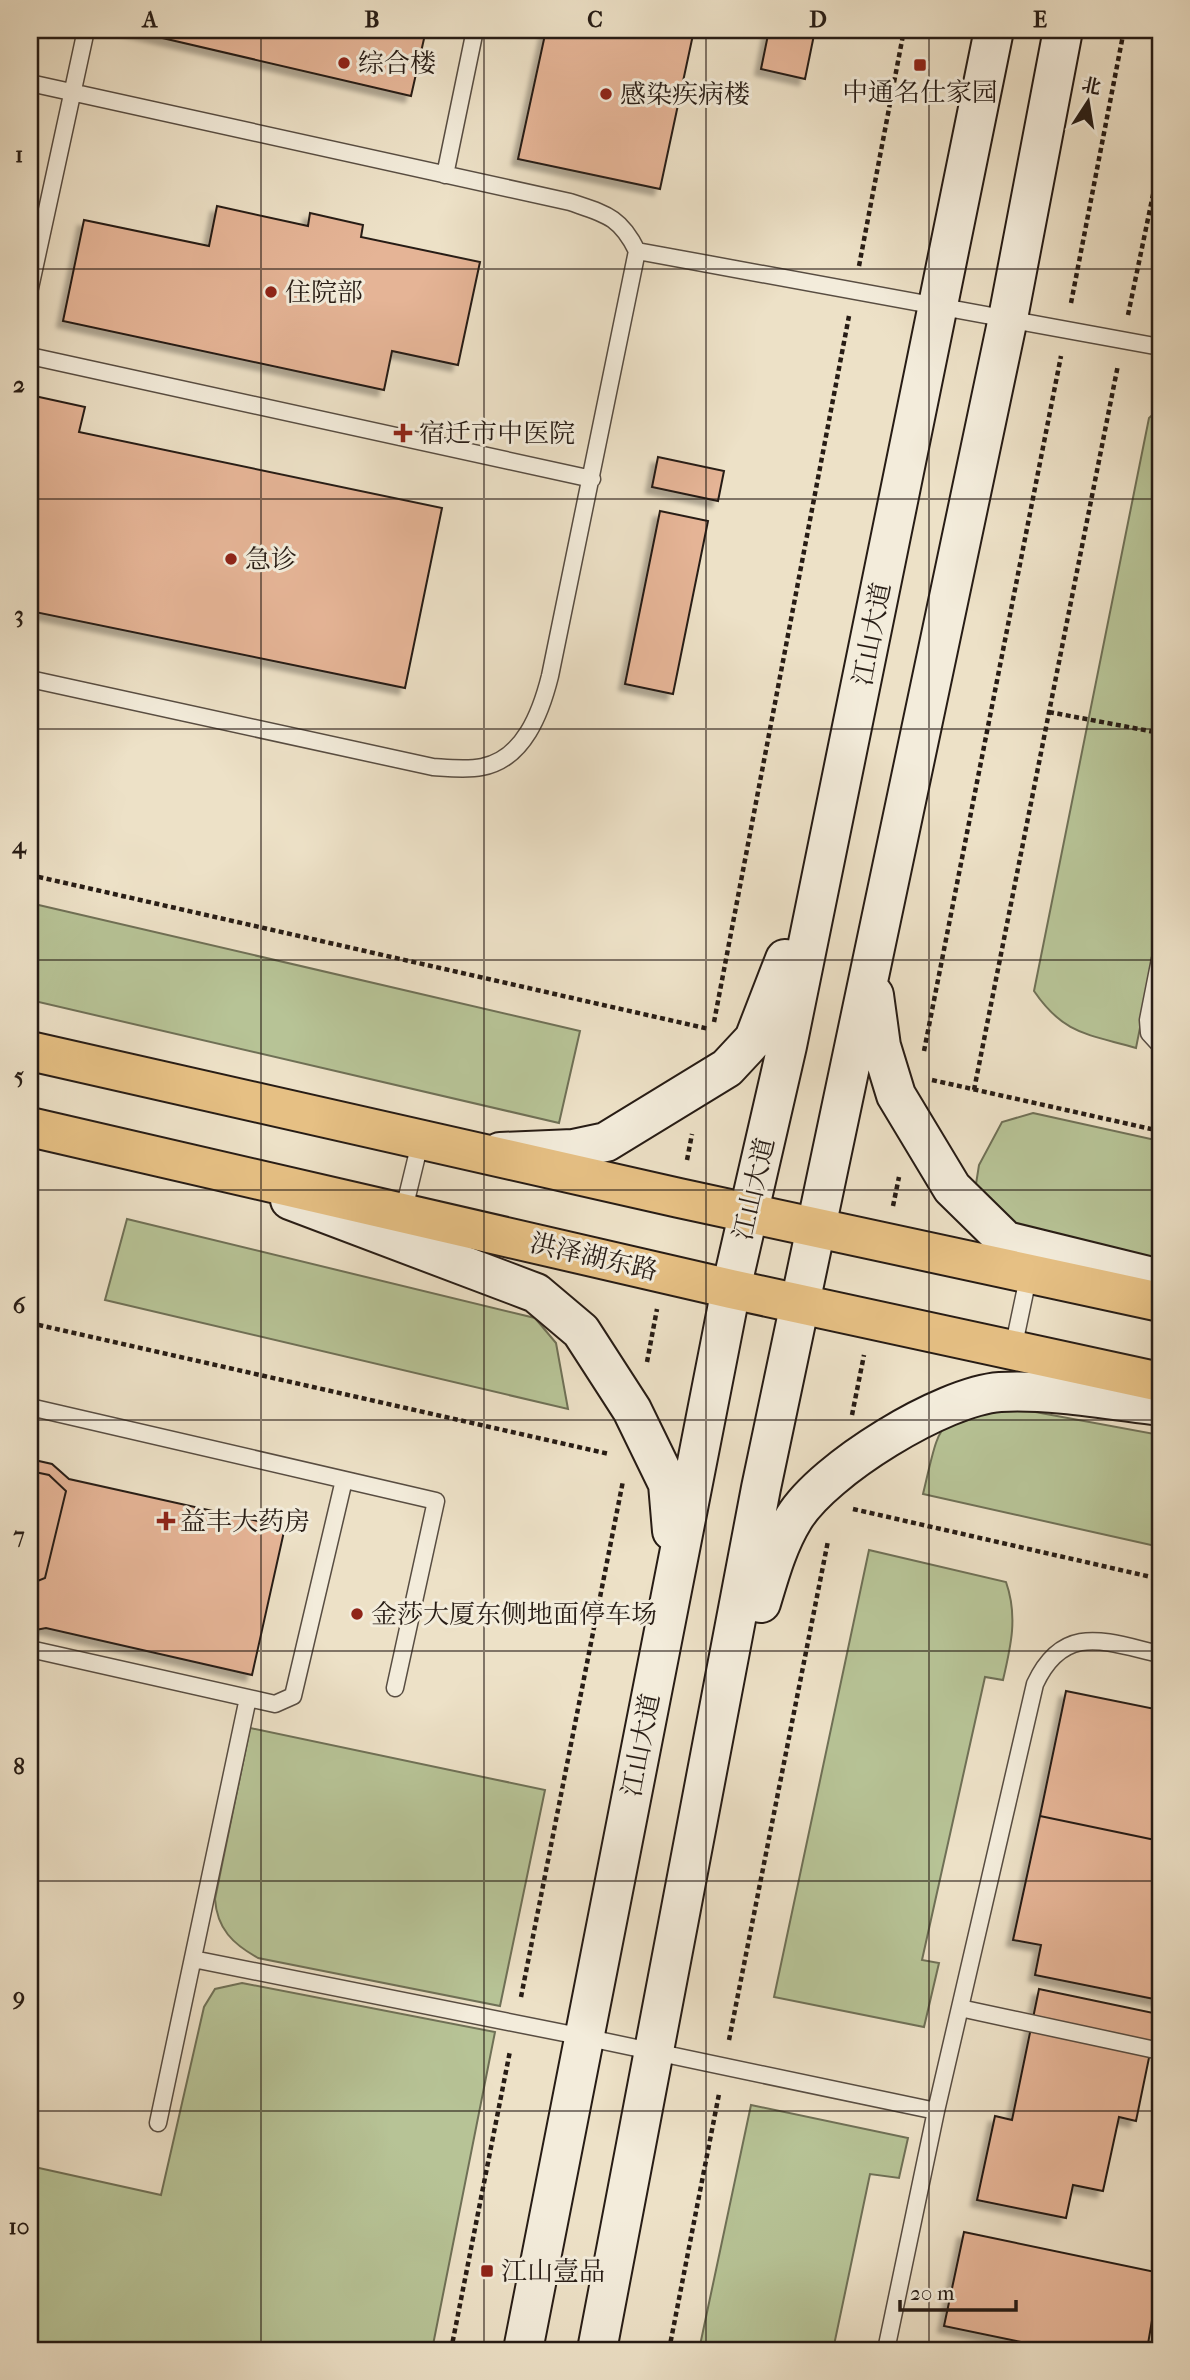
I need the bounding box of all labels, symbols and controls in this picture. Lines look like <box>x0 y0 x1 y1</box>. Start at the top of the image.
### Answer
text: A <box>141 6 159 33</box>
text: B <box>365 6 380 33</box>
text: C <box>587 6 603 33</box>
text: D <box>809 6 827 33</box>
text: E <box>1033 6 1047 33</box>
place label: 综合楼 <box>358 48 436 79</box>
marker: 综合楼 <box>336 55 352 71</box>
marker: 中通名仕家园 <box>912 57 928 73</box>
north arrow <box>1054 66 1124 136</box>
text: 北 <box>1080 74 1103 99</box>
place label: 中通名仕家园 <box>842 77 998 108</box>
place label: 感染疾病楼 <box>620 79 750 110</box>
marker: 感染疾病楼 <box>598 86 614 102</box>
text: 1 <box>15 141 23 168</box>
place label: 住院部 <box>285 277 363 308</box>
marker: 住院部 <box>263 284 279 300</box>
text: 2 <box>13 371 25 398</box>
place label: 宿迁市中医院 <box>419 418 575 449</box>
marker: 宿迁市中医院 <box>393 423 413 443</box>
place label: 急诊 <box>245 544 297 575</box>
marker: 急诊 <box>223 551 239 567</box>
street label: 江山大道 <box>847 580 897 688</box>
text: 3 <box>14 601 24 628</box>
text: 4 <box>11 832 27 859</box>
text: 5 <box>14 1062 24 1089</box>
street label: 江山大道 <box>727 1135 781 1243</box>
street label: 洪泽湖东路 <box>527 1227 661 1287</box>
text: 6 <box>13 1292 26 1319</box>
place label: 益丰大药房 <box>180 1506 310 1537</box>
marker: 益丰大药房 <box>158 1513 174 1529</box>
text: 7 <box>12 1522 25 1549</box>
place label: 金莎大厦东侧地面停车场 <box>371 1599 657 1630</box>
marker: 金莎大厦东侧地面停车场 <box>349 1606 365 1622</box>
street label: 江山大道 <box>616 1691 666 1799</box>
text: 8 <box>13 1753 25 1780</box>
text: 9 <box>12 1983 25 2010</box>
text: 10 <box>9 2213 29 2240</box>
place label: 江山壹品 <box>501 2256 605 2287</box>
marker: 江山壹品 <box>479 2263 495 2279</box>
scale bar <box>900 2268 1015 2312</box>
text: 20 m <box>910 2281 955 2305</box>

